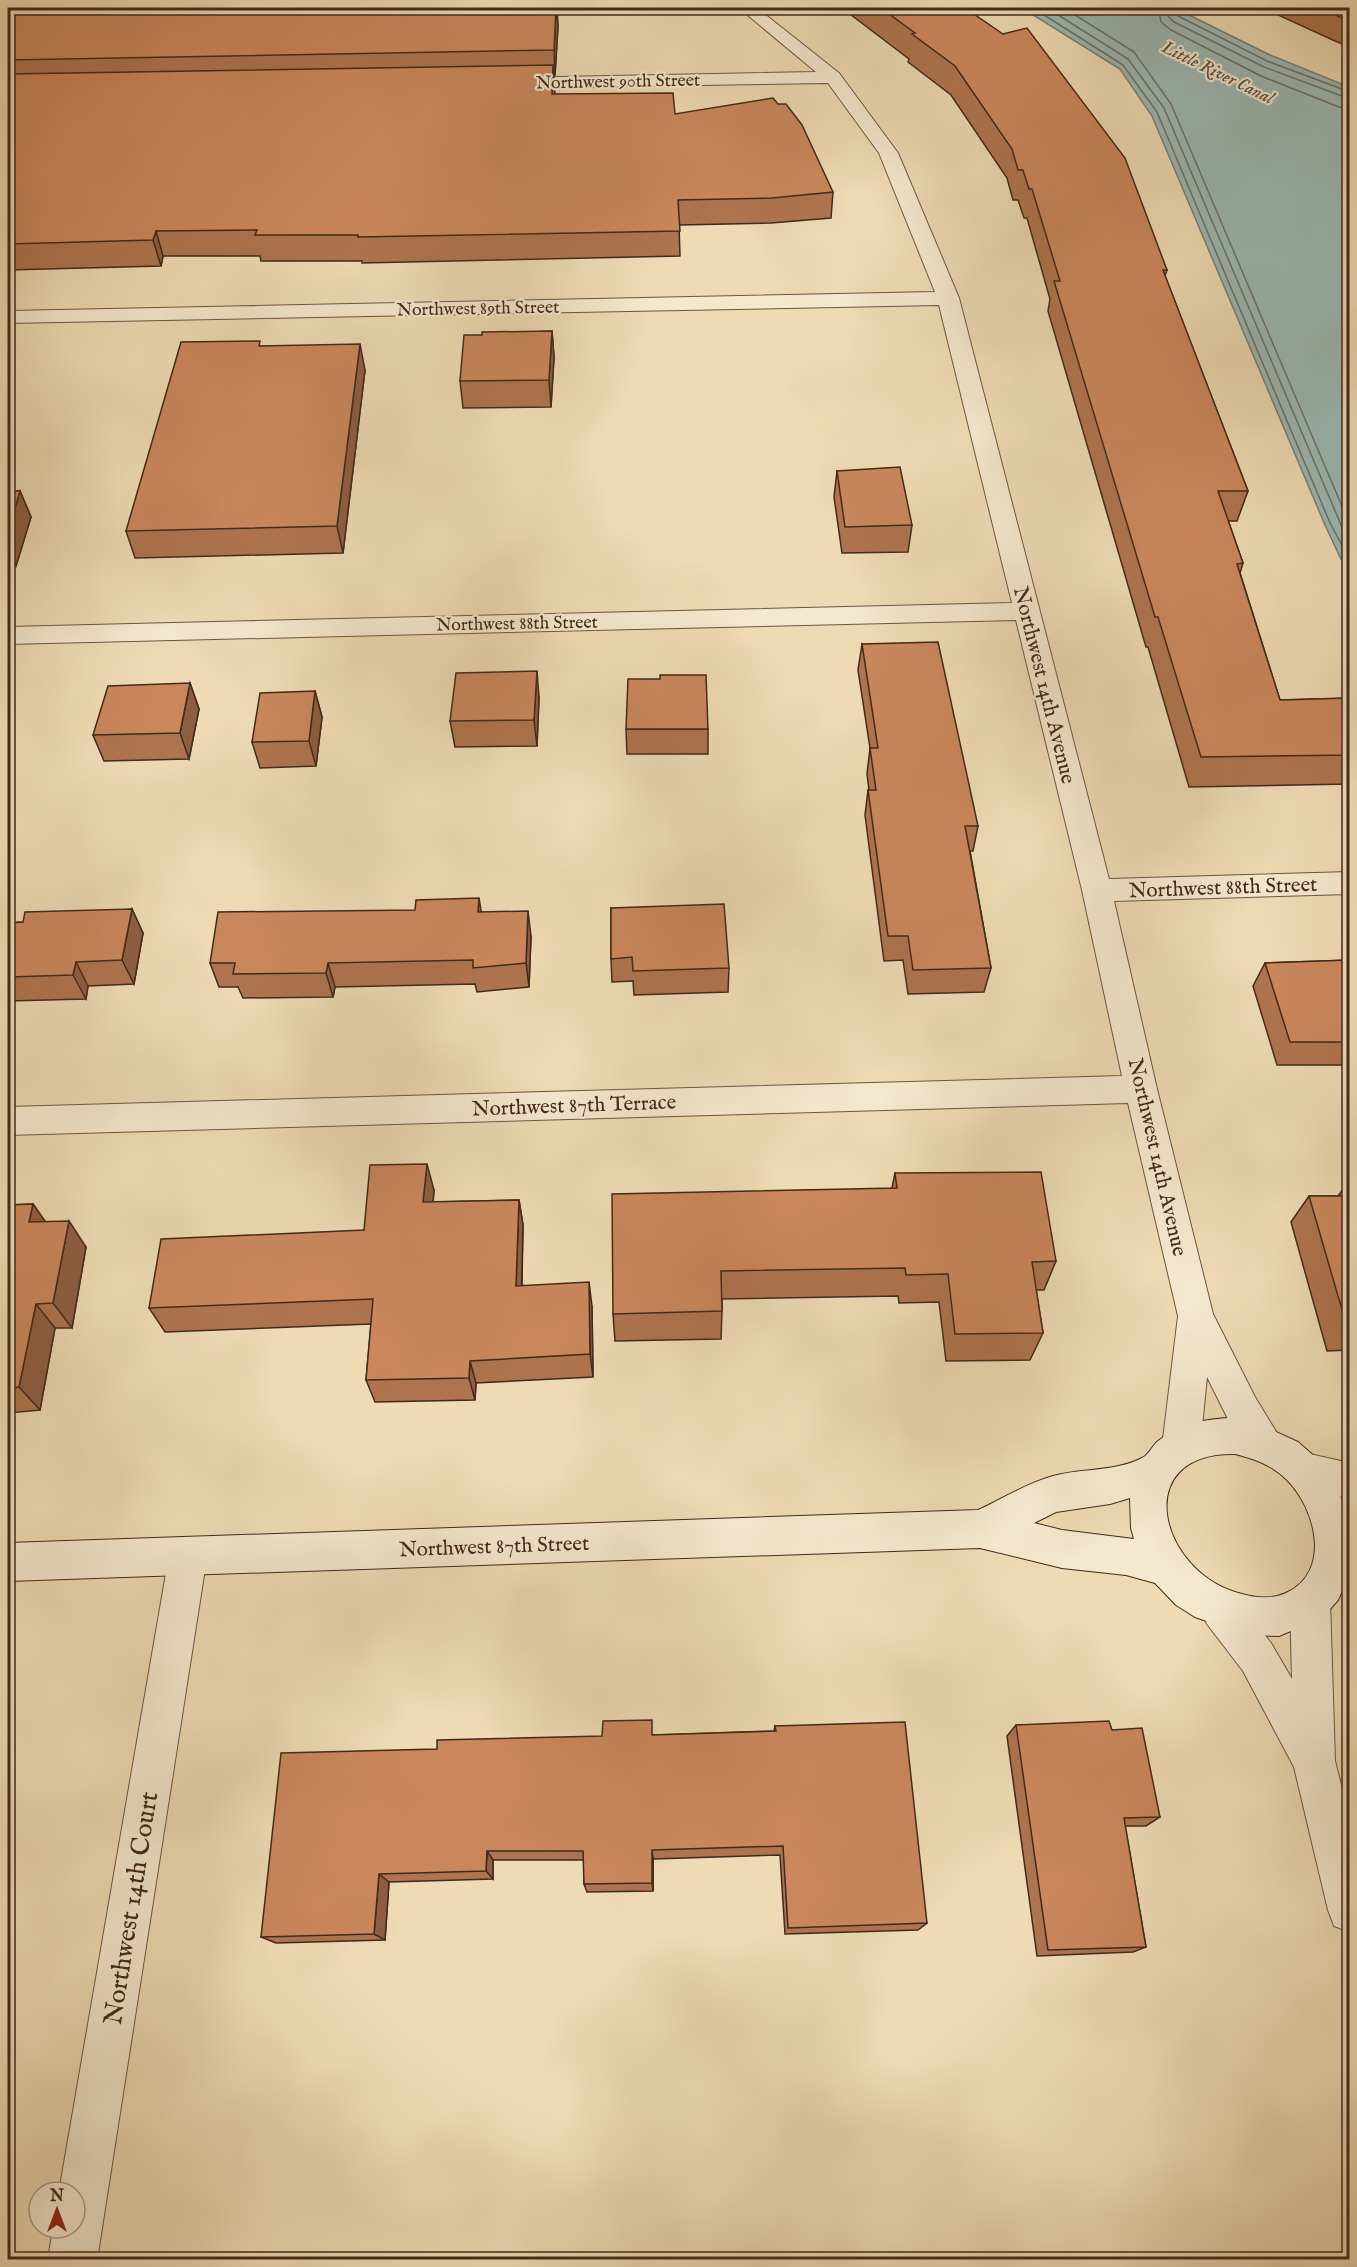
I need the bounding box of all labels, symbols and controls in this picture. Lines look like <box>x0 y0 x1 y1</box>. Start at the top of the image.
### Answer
water label: Little River Canal <box>1157 36 1279 111</box>
street label: Northwest 90th Street <box>536 70 700 95</box>
street label: Northwest 89th Street <box>397 297 560 322</box>
street label: Northwest 14th Avenue <box>1006 584 1081 787</box>
street label: Northwest 88th Street <box>436 612 598 637</box>
street label: Northwest 88th Street <box>1128 872 1318 905</box>
street label: Northwest 14th Avenue <box>1121 1056 1193 1259</box>
street label: Northwest 87th Terrace <box>471 1089 677 1124</box>
street label: Northwest 87th Street <box>398 1531 590 1564</box>
street label: Northwest 14th Court <box>97 1789 166 2027</box>
north arrow <box>27 2180 87 2240</box>
text: N <box>49 2187 64 2207</box>

